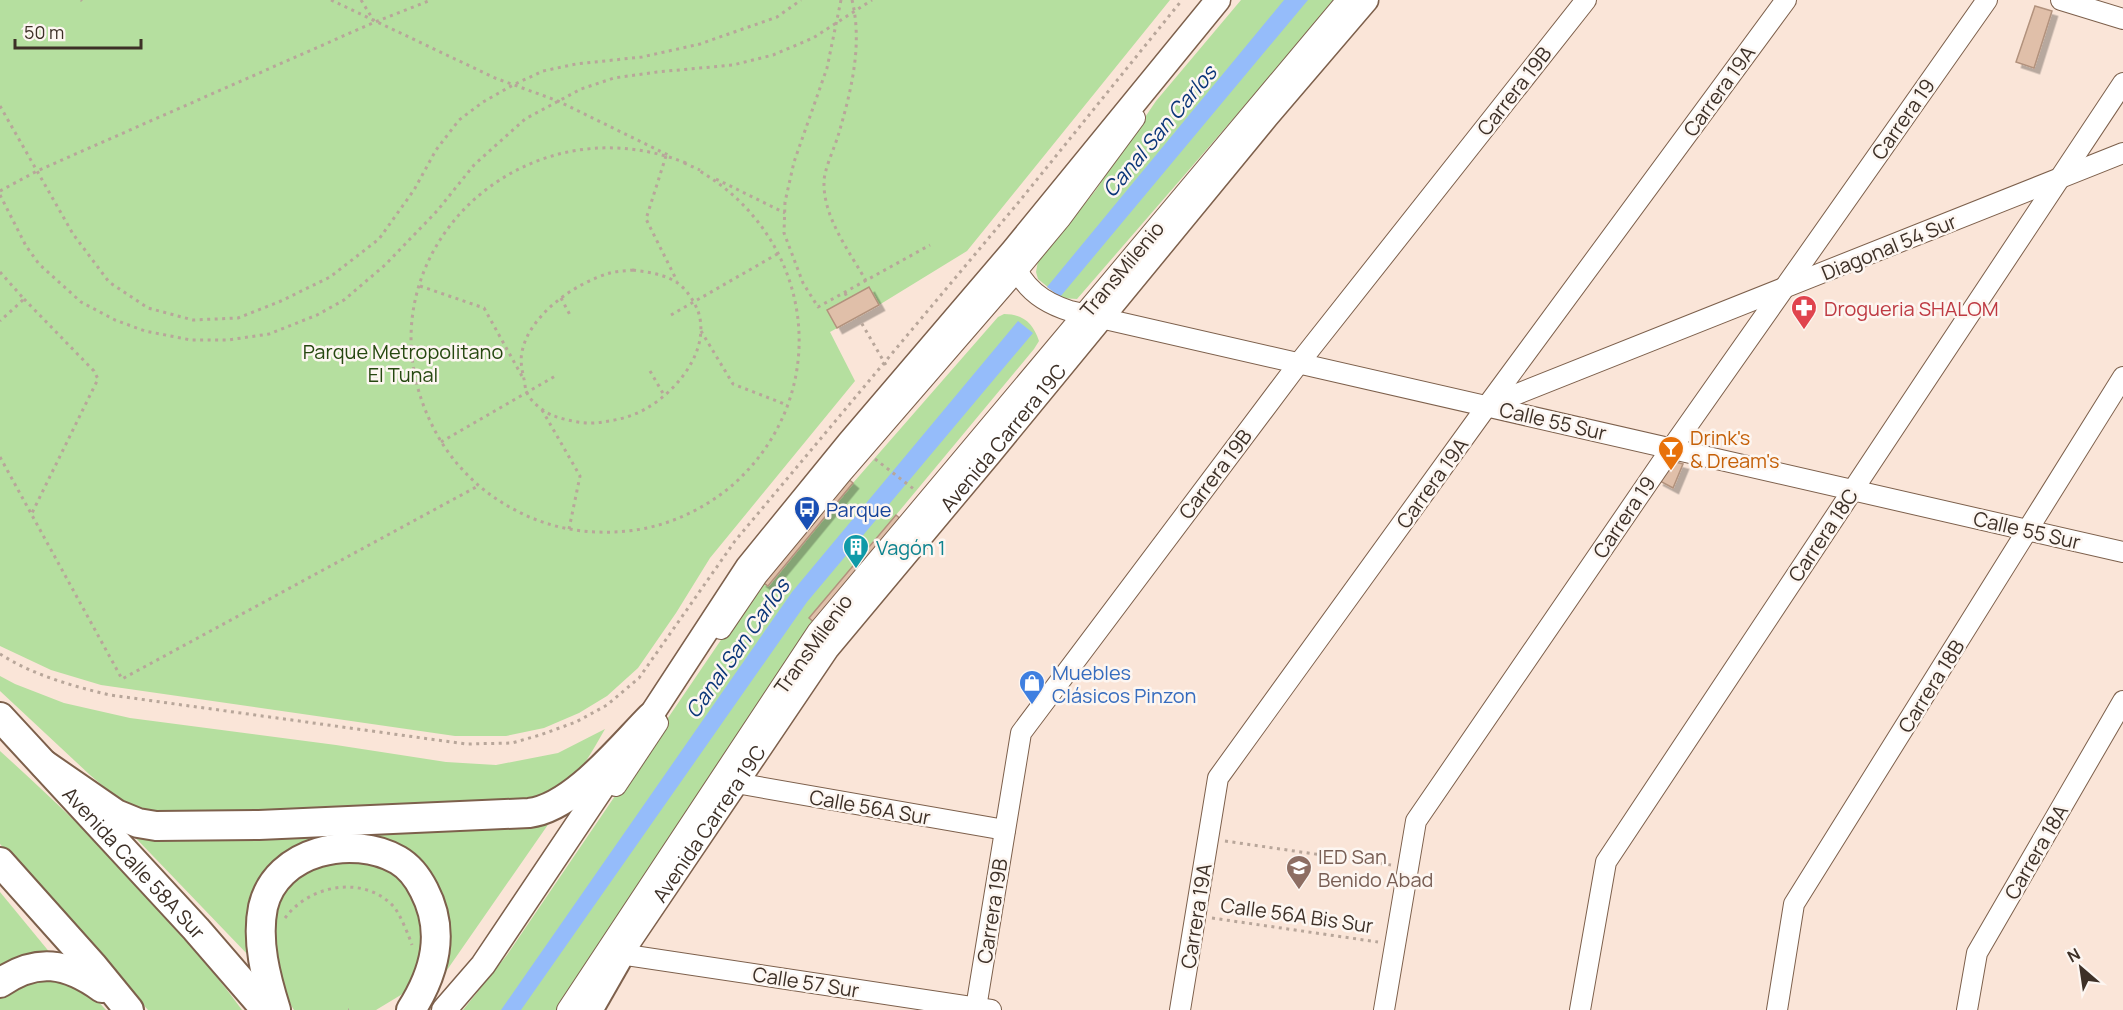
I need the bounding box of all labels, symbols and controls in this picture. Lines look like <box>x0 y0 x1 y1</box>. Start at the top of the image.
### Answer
scale bar <box>15 12 141 50</box>
text: 50 m <box>24 20 64 44</box>
street label: Carrera 19A <box>1677 40 1761 142</box>
street label: Carrera 19B <box>1471 41 1557 141</box>
water label: Canal San Carlos <box>1096 58 1224 203</box>
street label: Carrera 19 <box>1865 73 1941 165</box>
street label: Diagonal 54 Sur <box>1818 208 1960 286</box>
street label: TransMilenio <box>1074 215 1170 323</box>
pharmacy icon: Drogueria SHALOM <box>1789 293 1819 331</box>
place label: Drogueria SHALOM <box>1824 295 1998 322</box>
park label: Parque Metropolitano El Tunal <box>303 338 503 388</box>
street label: Avenida Carrera 19C <box>934 357 1072 517</box>
street label: Calle 55 Sur <box>1497 396 1609 446</box>
street label: Carrera 19B <box>1172 424 1258 524</box>
place label: Drink's & Dream's <box>1690 424 1779 474</box>
street label: Carrera 19A <box>1390 432 1474 534</box>
bar icon: Drink's & Dream's <box>1656 434 1686 472</box>
street label: Carrera 19 <box>1587 471 1661 563</box>
street label: Carrera 18C <box>1782 483 1864 587</box>
bus stop icon: Parque <box>792 494 822 532</box>
place label: Parque <box>826 496 891 523</box>
street label: Calle 55 Sur <box>1971 505 2083 555</box>
building icon: Vagón 1 <box>841 532 871 570</box>
place label: Vagón 1 <box>876 534 946 561</box>
water label: Canal San Carlos <box>679 571 797 723</box>
street label: TransMilenio <box>768 589 858 699</box>
street label: Carrera 18B <box>1892 634 1970 738</box>
place label: Muebles Clásicos Pinzon <box>1052 659 1196 709</box>
shop icon: Muebles Clásicos Pinzon <box>1017 668 1047 706</box>
street label: Avenida Carrera 19C <box>646 739 771 907</box>
street label: Avenida Calle 58A Sur <box>57 780 212 944</box>
street label: Calle 56A Sur <box>807 783 933 831</box>
street label: Carrera 18A <box>1998 799 2074 904</box>
place label: IED San Benido Abad <box>1318 843 1433 893</box>
school or university icon: IED San Benido Abad <box>1284 853 1314 891</box>
street label: Carrera 19B <box>970 857 1014 965</box>
street label: Carrera 19A <box>1174 861 1218 971</box>
street label: Calle 56A Bis Sur <box>1219 891 1375 939</box>
north arrow <box>2051 938 2111 998</box>
text: N <box>2063 942 2084 967</box>
street label: Calle 57 Sur <box>751 960 861 1004</box>

